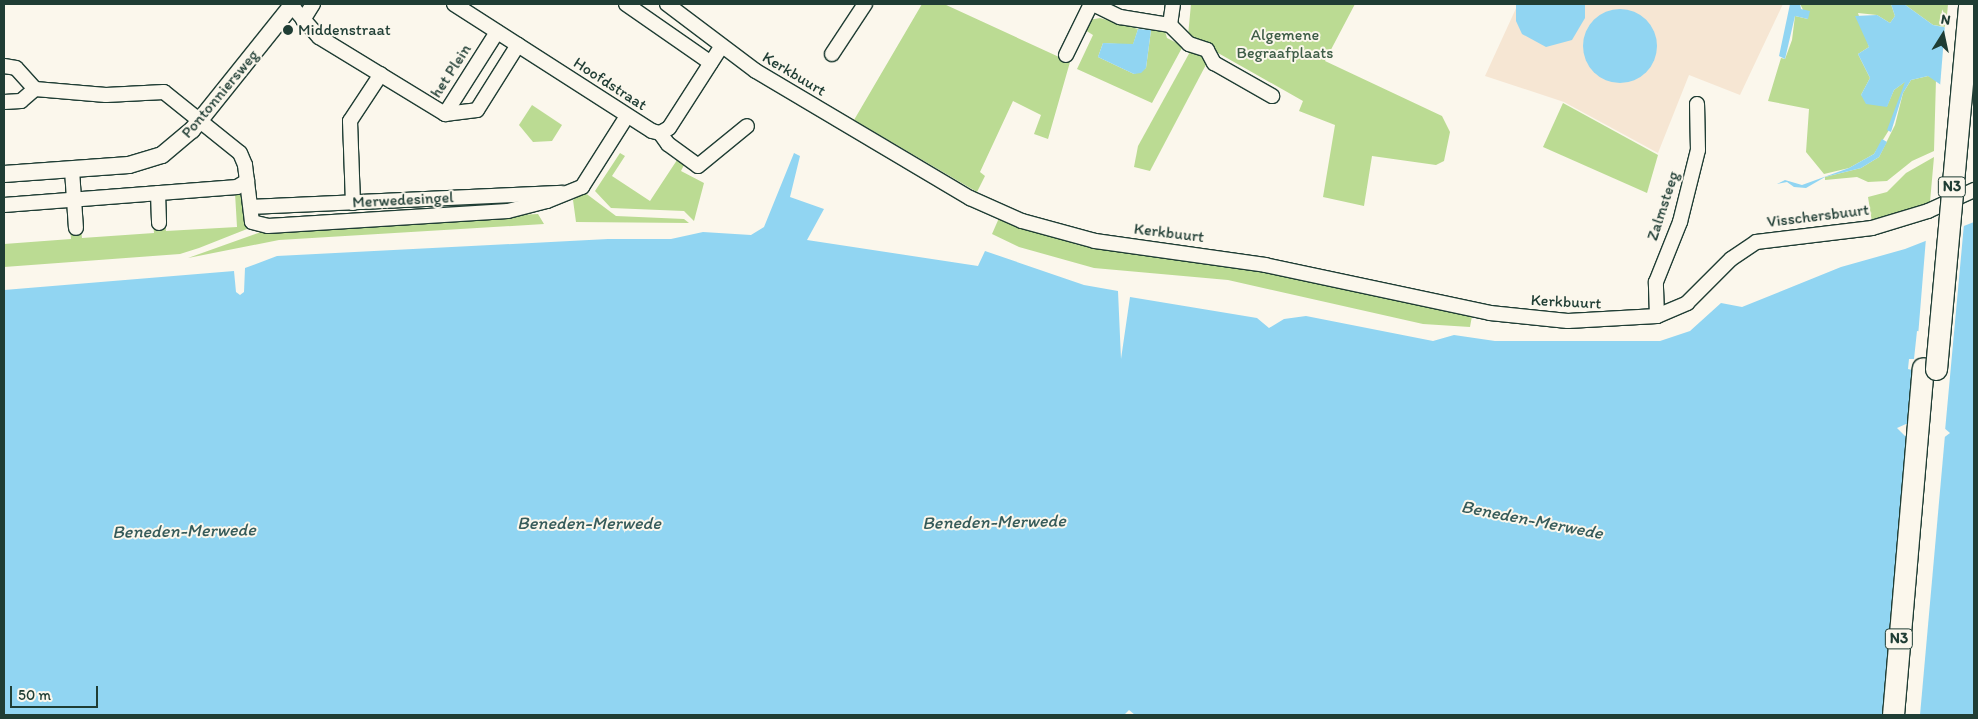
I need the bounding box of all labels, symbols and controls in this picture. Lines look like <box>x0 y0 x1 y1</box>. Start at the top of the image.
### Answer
north arrow <box>1918 10 1968 60</box>
text: N <box>1940 11 1952 29</box>
place label: Middenstraat <box>298 20 391 40</box>
marker: Middenstraat <box>282 24 294 36</box>
park label: Algemene Begraafplaats <box>1237 25 1333 63</box>
street label: het Plein <box>427 41 475 101</box>
street label: Pontonniersweg <box>177 46 263 142</box>
street label: Kerkbuurt <box>759 48 829 100</box>
street label: Hoofdstraat <box>570 53 650 115</box>
street label: Zalmsteeg <box>1643 169 1683 243</box>
road number: N3 <box>1937 174 1967 200</box>
street label: Merwedesingel <box>352 188 454 212</box>
street label: Visschersbuurt <box>1766 200 1870 232</box>
street label: Kerkbuurt <box>1133 219 1205 247</box>
street label: Kerkbuurt <box>1530 291 1602 313</box>
water label: Beneden-Merwede <box>1459 496 1605 544</box>
water label: Beneden-Merwede <box>922 510 1066 534</box>
water label: Beneden-Merwede <box>517 512 661 534</box>
water label: Beneden-Merwede <box>112 519 256 543</box>
road number: N3 <box>1884 626 1914 652</box>
scale bar <box>12 676 100 708</box>
text: 50 m <box>18 686 51 704</box>

